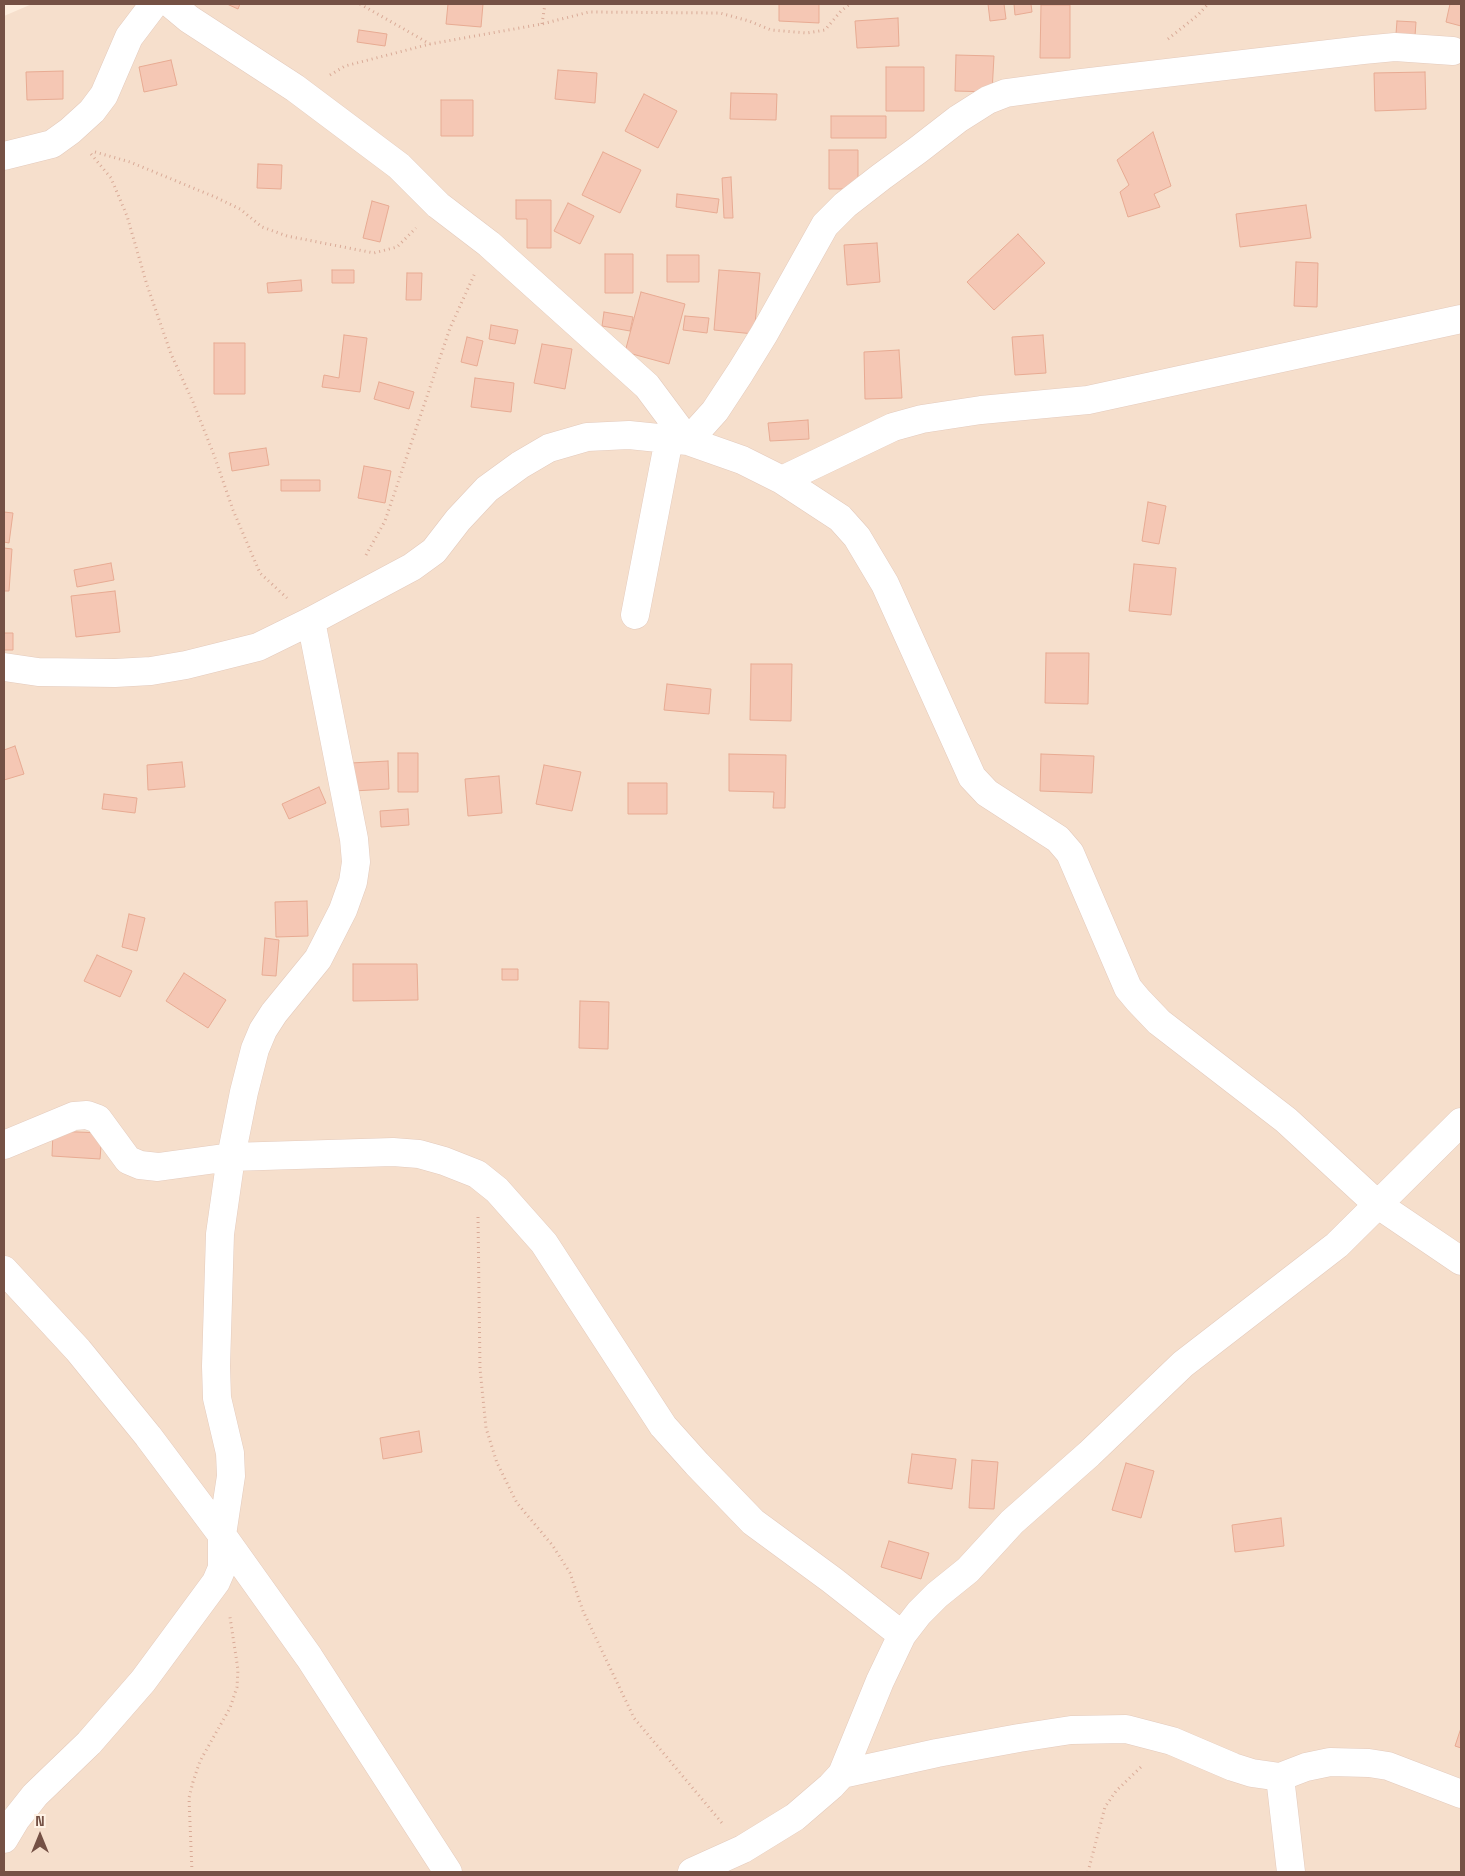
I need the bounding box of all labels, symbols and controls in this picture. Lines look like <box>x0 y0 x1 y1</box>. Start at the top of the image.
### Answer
north arrow <box>15 1811 65 1861</box>
text: N <box>35 1812 45 1830</box>

